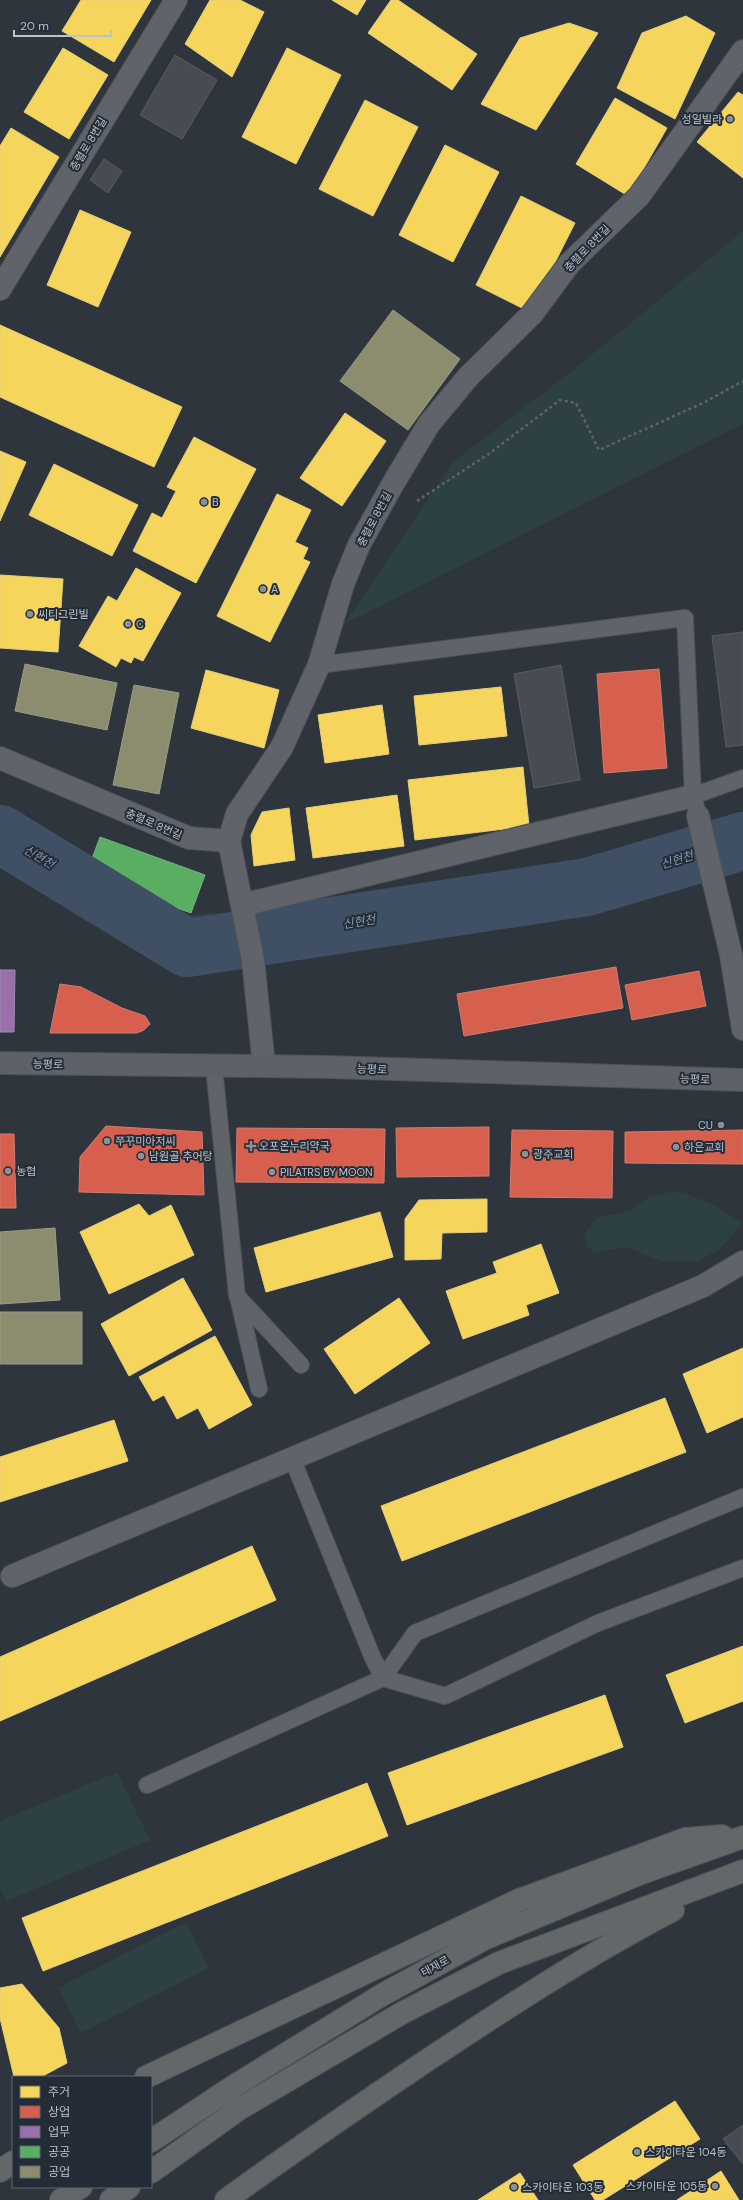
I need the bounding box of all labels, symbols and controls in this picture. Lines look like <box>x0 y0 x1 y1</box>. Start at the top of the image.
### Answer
scale bar <box>14 12 111 38</box>
text: 20 m <box>20 18 49 34</box>
place label: 성일빌라 <box>682 112 722 126</box>
marker: 성일빌라 <box>725 114 735 124</box>
street label: 충렬로 8번길 <box>66 115 110 173</box>
street label: 충렬로 8번길 <box>561 221 613 275</box>
street label: 충렬로 8번길 <box>354 489 394 549</box>
place label: B <box>212 495 219 509</box>
marker: B <box>199 497 209 507</box>
place label: A <box>271 582 278 596</box>
marker: A <box>258 584 268 594</box>
place label: 씨티그린빌 <box>38 607 89 621</box>
marker: 씨티그린빌 <box>25 609 35 619</box>
place label: C <box>136 617 144 631</box>
marker: C <box>123 619 133 629</box>
street label: 충렬로 8번길 <box>124 806 184 842</box>
water label: 신현천 <box>21 842 59 873</box>
water label: 신현천 <box>659 847 697 872</box>
water label: 신현천 <box>341 911 379 932</box>
street label: 능평로 <box>33 1057 63 1071</box>
street label: 능평로 <box>357 1061 387 1077</box>
street label: 능평로 <box>680 1071 710 1087</box>
place label: CU <box>698 1118 713 1132</box>
marker: CU <box>716 1120 726 1130</box>
place label: 쭈꾸미아저씨 <box>115 1134 176 1148</box>
marker: 쭈꾸미아저씨 <box>102 1136 112 1146</box>
place label: 오포온누리약국 <box>259 1139 330 1153</box>
place label: 하은교회 <box>684 1140 724 1154</box>
marker: 오포온누리약국 <box>246 1141 256 1151</box>
marker: 하은교회 <box>671 1142 681 1152</box>
place label: 광주교회 <box>533 1147 573 1161</box>
place label: 남원골 추어탕 <box>149 1149 213 1163</box>
marker: 광주교회 <box>520 1149 530 1159</box>
marker: 남원골 추어탕 <box>136 1151 146 1161</box>
place label: 농협 <box>16 1164 36 1178</box>
place label: PILATRS BY MOON <box>280 1165 373 1179</box>
marker: 농협 <box>3 1166 13 1176</box>
marker: PILATRS BY MOON <box>267 1167 277 1177</box>
street label: 태재로 <box>418 1953 452 1979</box>
legend <box>12 2076 152 2188</box>
text: 주거 <box>48 2084 70 2100</box>
text: 상업 <box>48 2104 70 2120</box>
text: 업무 <box>48 2124 70 2140</box>
text: 공공 <box>48 2144 70 2160</box>
place label: 스카이타운 104동 <box>645 2145 726 2159</box>
marker: 스카이타운 104동 <box>632 2147 642 2157</box>
text: 공업 <box>48 2164 70 2180</box>
place label: 스카이타운 105동 <box>626 2179 707 2193</box>
place label: 스카이타운 103동 <box>522 2180 603 2194</box>
marker: 스카이타운 105동 <box>710 2181 720 2191</box>
marker: 스카이타운 103동 <box>509 2182 519 2192</box>

